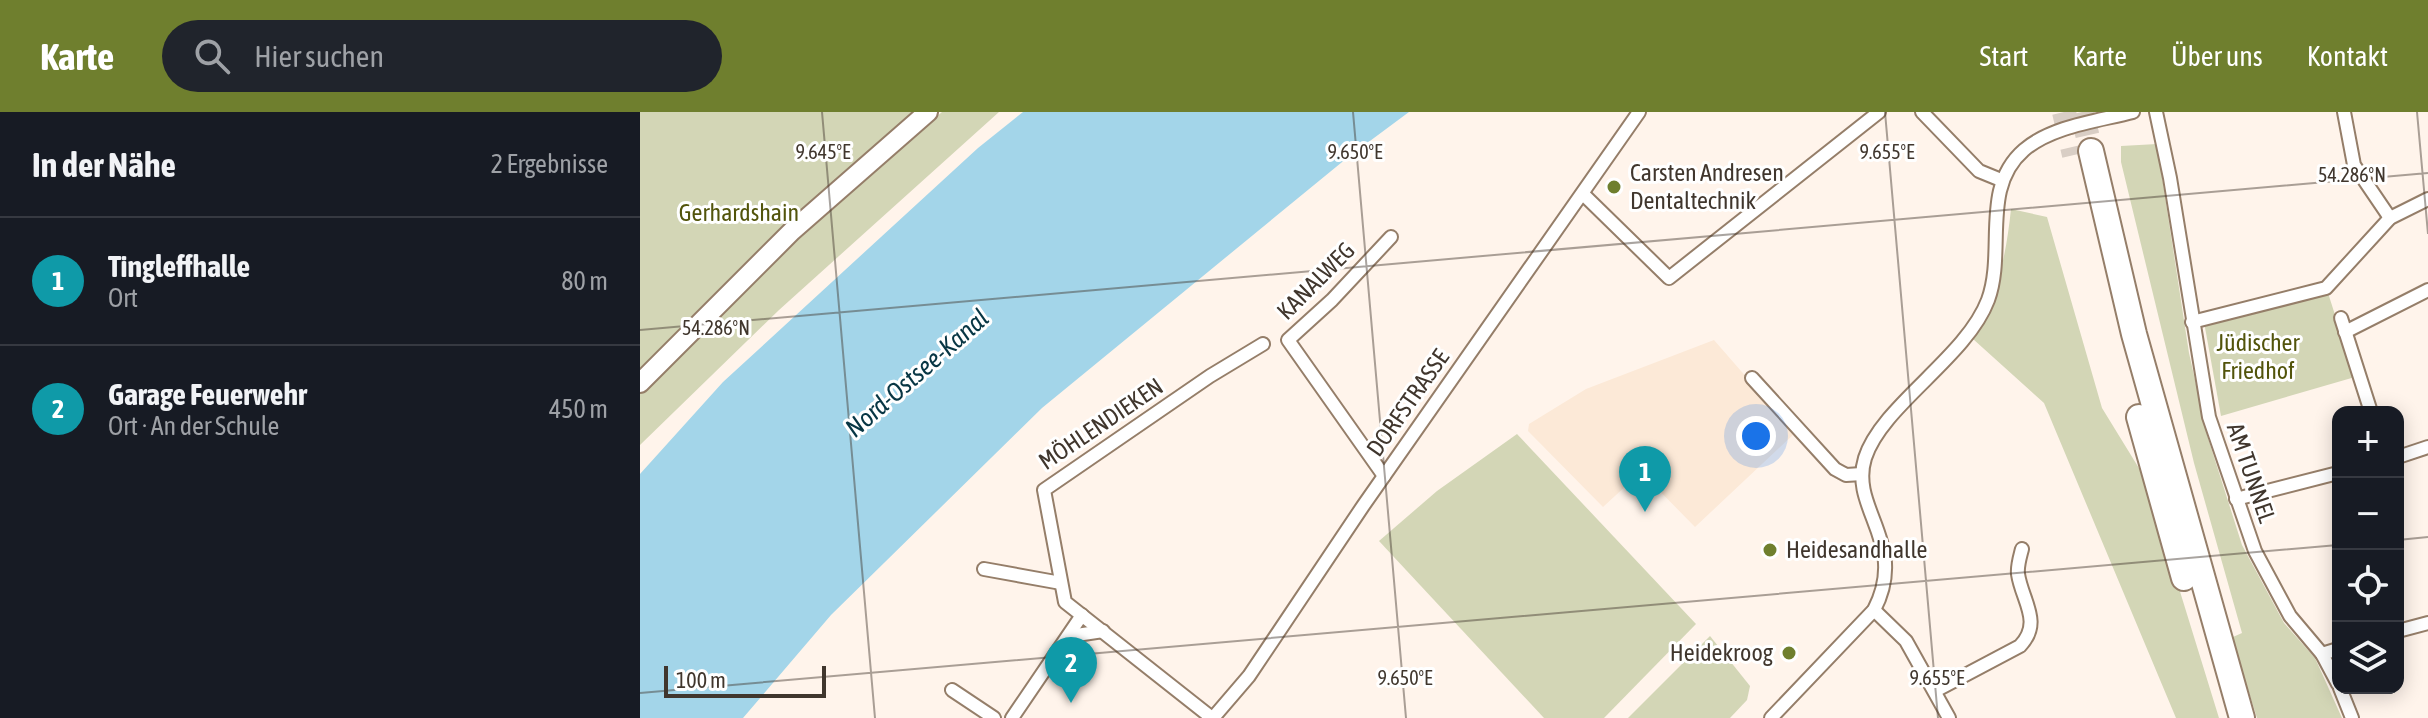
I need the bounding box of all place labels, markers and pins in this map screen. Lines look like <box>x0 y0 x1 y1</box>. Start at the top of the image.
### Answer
place label: Carsten Andresen Dentaltechnik <box>1630 159 1784 214</box>
marker: Carsten Andresen Dentaltechnik <box>1605 178 1623 196</box>
pin: 1 <box>1619 446 1671 512</box>
place label: Heidesandhalle <box>1786 536 1927 563</box>
marker: Heidesandhalle <box>1761 541 1779 559</box>
pin: 2 <box>1045 637 1097 703</box>
place label: Heidekroog <box>1670 639 1774 666</box>
marker: Heidekroog <box>1780 644 1798 662</box>

